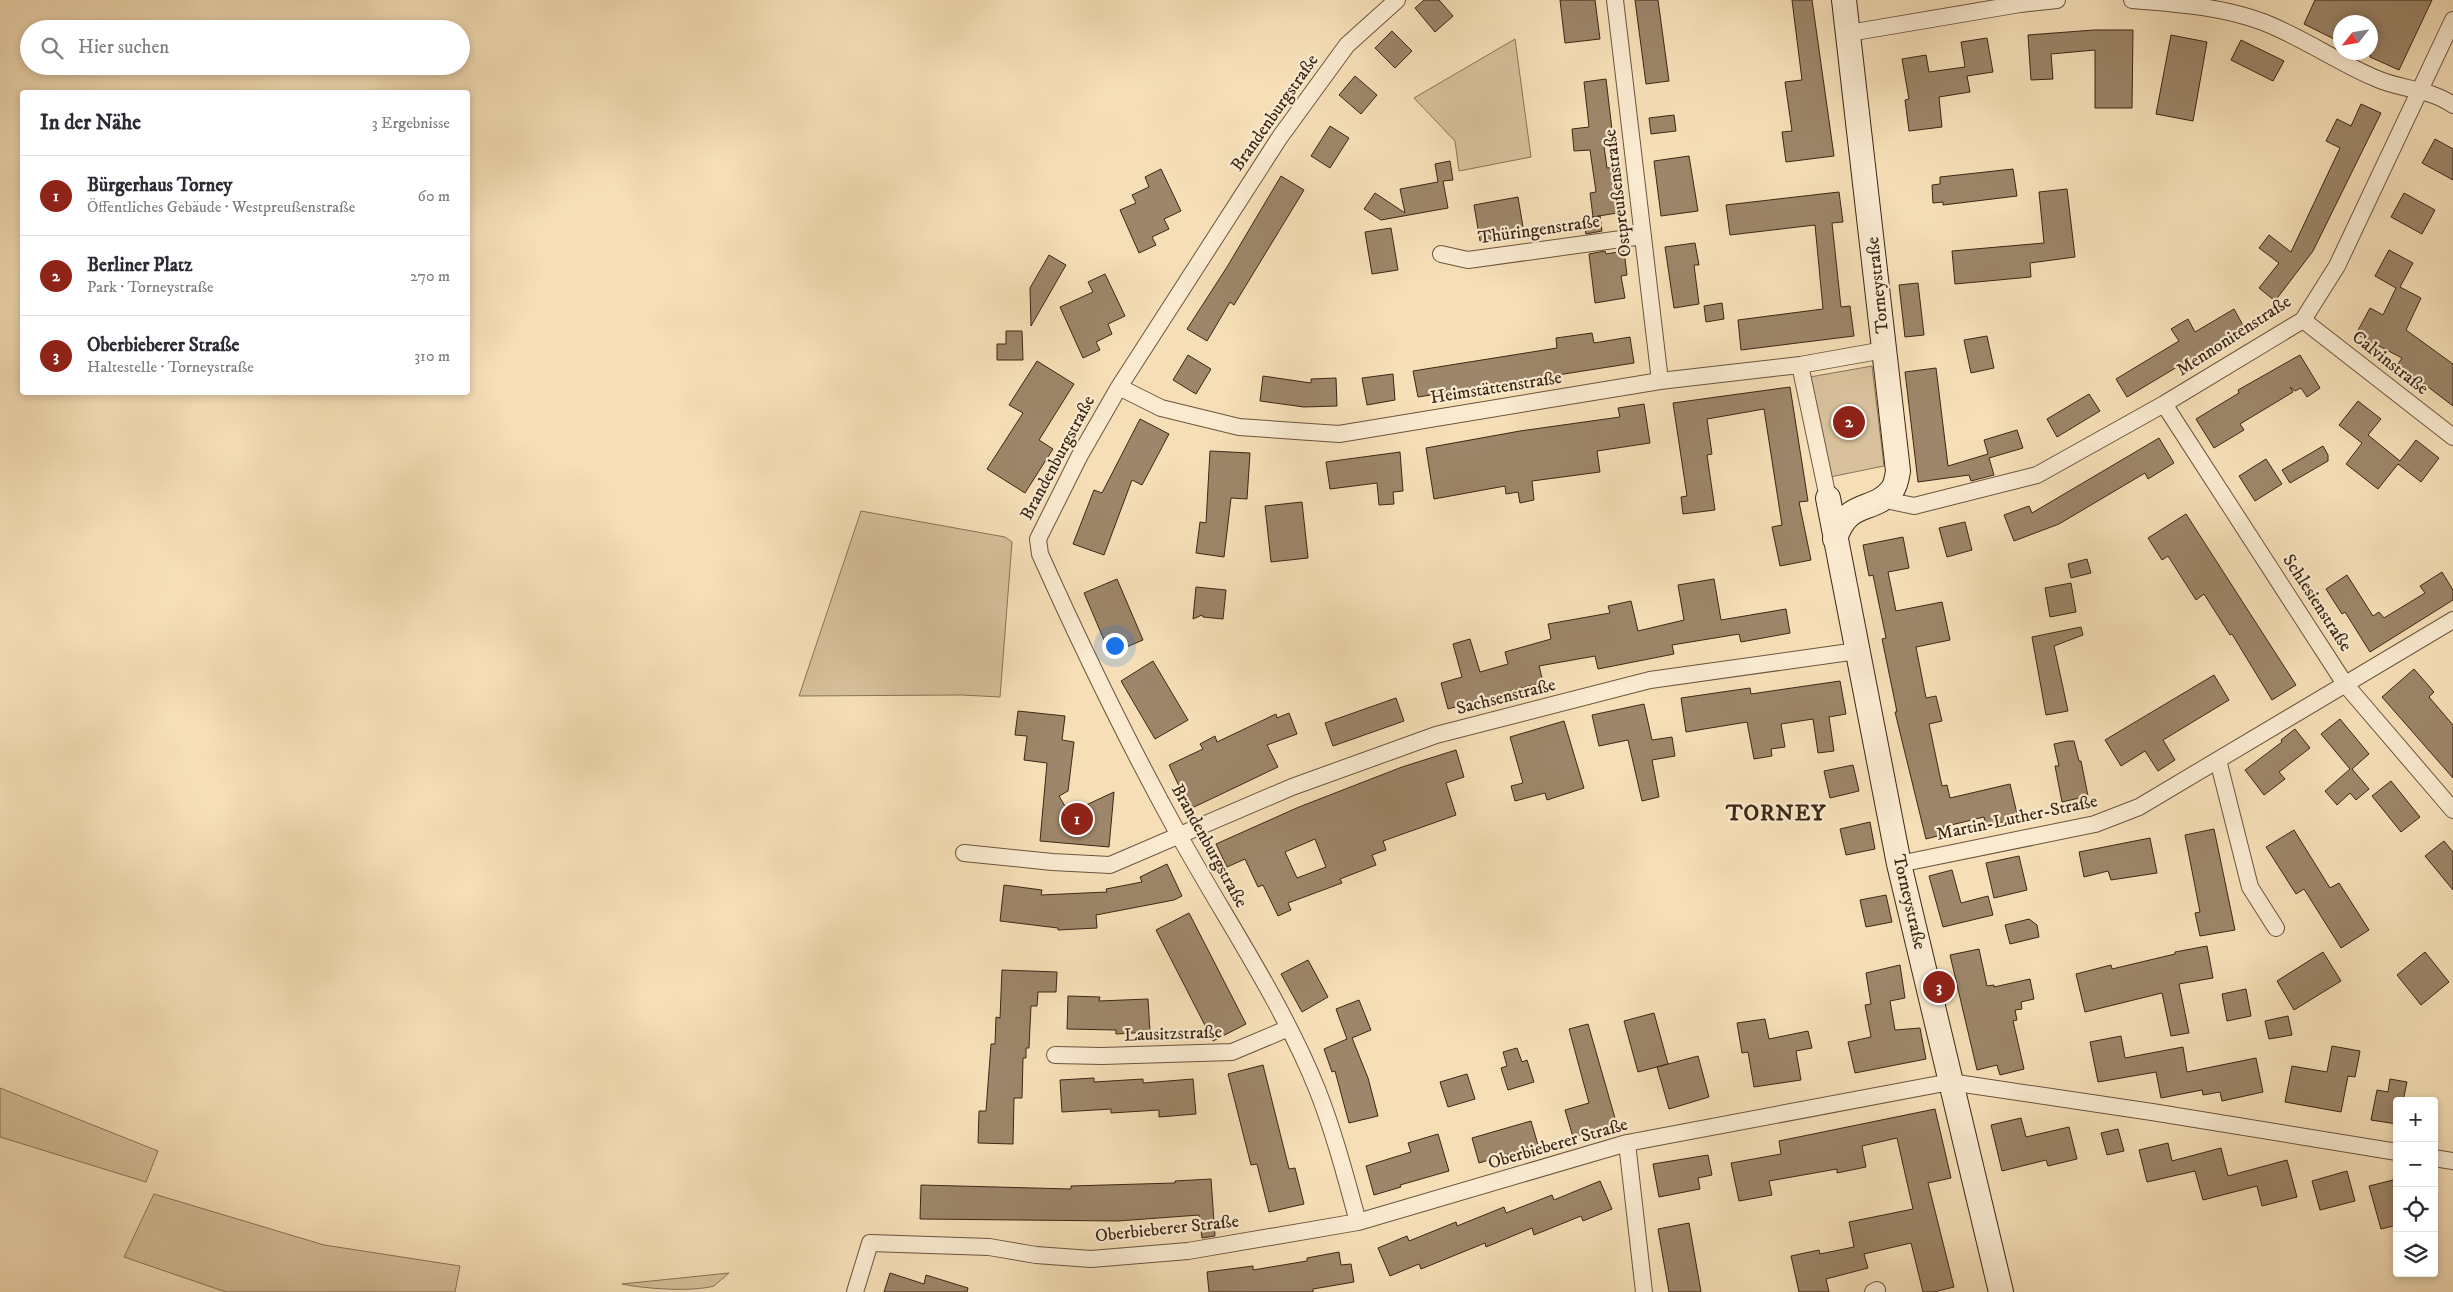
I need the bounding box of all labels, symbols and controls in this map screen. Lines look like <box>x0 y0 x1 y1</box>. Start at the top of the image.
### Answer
north arrow <box>2333 15 2378 60</box>
search box <box>20 20 470 75</box>
icon: search <box>38 34 66 62</box>
text: Hier suchen <box>78 36 169 59</box>
street label: Brandenburgstraße <box>1226 50 1324 176</box>
text: In der Nähe <box>40 110 141 136</box>
text: 3 Ergebnisse <box>372 113 450 133</box>
street label: Ostpreußenstraße <box>1599 128 1637 258</box>
text: Bürgerhaus Torney <box>87 174 232 197</box>
text: 1 <box>53 186 59 206</box>
text: 60 m <box>418 186 450 206</box>
text: Öffentliches Gebäude · Westpreußenstraße <box>87 197 355 217</box>
street label: Thüringenstraße <box>1477 211 1601 249</box>
street label: Torneystraße <box>1862 236 1894 334</box>
text: Berliner Platz <box>87 254 192 277</box>
text: 2 <box>52 266 60 286</box>
text: 270 m <box>410 266 450 286</box>
text: Park · Torneystraße <box>87 277 214 297</box>
street label: Mennonitenstraße <box>2173 291 2295 381</box>
street label: Calvinstraße <box>2347 326 2433 400</box>
text: Oberbieberer Straße <box>87 334 239 357</box>
text: 3 <box>53 346 59 366</box>
text: 310 m <box>414 346 450 366</box>
text: Haltestelle · Torneystraße <box>87 357 254 377</box>
street label: Heimstättenstraße <box>1429 367 1563 409</box>
street label: Brandenburgstraße <box>1016 392 1100 524</box>
pin: 2 <box>1833 403 1865 441</box>
street label: Schlesienstraße <box>2277 550 2357 656</box>
your location <box>1102 633 1128 659</box>
street label: Sachsenstraße <box>1454 674 1558 720</box>
street label: Brandenburgstraße <box>1166 780 1252 912</box>
street label: Martin-Luther-Straße <box>1934 790 2100 846</box>
pin: 1 <box>1061 800 1093 838</box>
district label: TORNEY <box>1725 800 1826 827</box>
street label: Torneystraße <box>1887 852 1931 952</box>
pin: 3 <box>1923 968 1955 1006</box>
street label: Lausitzstraße <box>1124 1021 1222 1047</box>
map controls <box>2393 1097 2438 1277</box>
button: + <box>2393 1097 2438 1142</box>
street label: Oberbieberer Straße <box>1486 1114 1630 1174</box>
button: − <box>2393 1142 2438 1187</box>
button: locate <box>2393 1187 2438 1232</box>
street label: Oberbieberer Straße <box>1094 1211 1240 1247</box>
button: layers <box>2393 1232 2438 1277</box>

